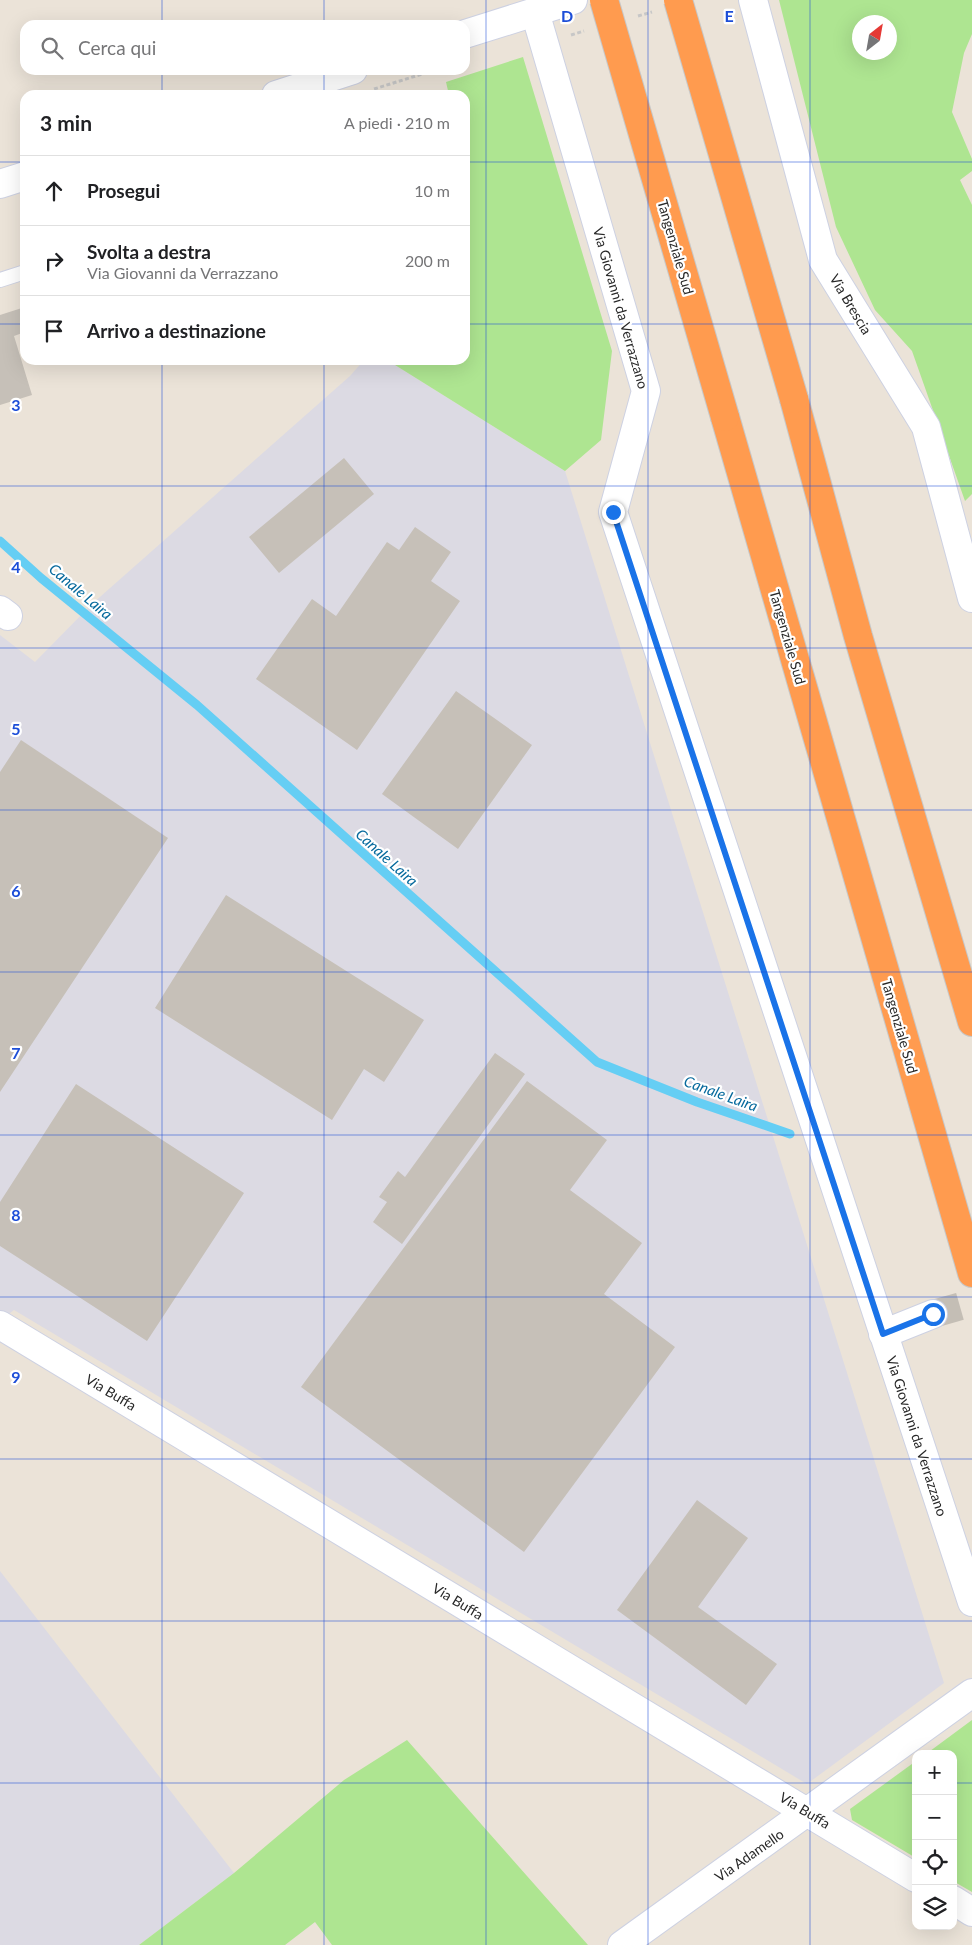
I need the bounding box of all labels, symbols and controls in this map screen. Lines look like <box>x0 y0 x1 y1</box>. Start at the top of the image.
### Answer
text: D <box>561 6 573 25</box>
text: E <box>724 6 734 25</box>
north arrow <box>852 15 897 60</box>
search box <box>20 20 470 75</box>
icon: search <box>38 34 66 62</box>
text: Cerca qui <box>78 36 156 59</box>
text: 3 min <box>40 110 92 135</box>
text: A piedi · 210 m <box>344 113 450 132</box>
icon: ahead <box>40 177 68 205</box>
text: Prosegui <box>87 179 160 202</box>
text: 10 m <box>414 181 450 200</box>
street label: Tangenziale Sud <box>654 198 698 296</box>
street label: Via Giovanni da Verrazzano <box>590 225 652 391</box>
text: Svolta a destra <box>87 240 211 263</box>
icon: right <box>40 247 68 275</box>
text: 200 m <box>405 251 450 270</box>
text: Via Giovanni da Verrazzano <box>87 263 278 282</box>
street label: Via Brescia <box>826 271 876 337</box>
icon: arrive <box>40 317 68 345</box>
text: Arrivo a destinazione <box>87 319 266 342</box>
text: 3 <box>11 395 21 414</box>
route end <box>602 501 625 524</box>
text: 4 <box>11 557 21 576</box>
water label: Canale Laira <box>46 559 117 623</box>
street label: Tangenziale Sud <box>766 588 810 686</box>
text: 5 <box>11 719 21 738</box>
water label: Canale Laira <box>352 825 422 890</box>
text: 6 <box>11 881 21 900</box>
street label: Tangenziale Sud <box>878 977 922 1075</box>
text: 7 <box>11 1043 21 1062</box>
water label: Canale Laira <box>682 1071 761 1115</box>
text: 8 <box>11 1205 21 1224</box>
route start <box>922 1303 945 1326</box>
street label: Via Giovanni da Verrazzano <box>883 1354 951 1518</box>
text: 9 <box>11 1367 21 1386</box>
street label: Via Buffa <box>82 1370 140 1414</box>
street label: Via Buffa <box>429 1579 487 1623</box>
map controls <box>912 1750 957 1930</box>
button: + <box>912 1750 957 1795</box>
street label: Via Buffa <box>776 1788 834 1832</box>
button: − <box>912 1795 957 1840</box>
street label: Via Adamello <box>711 1825 787 1885</box>
button: locate <box>912 1840 957 1885</box>
button: layers <box>912 1885 957 1930</box>

